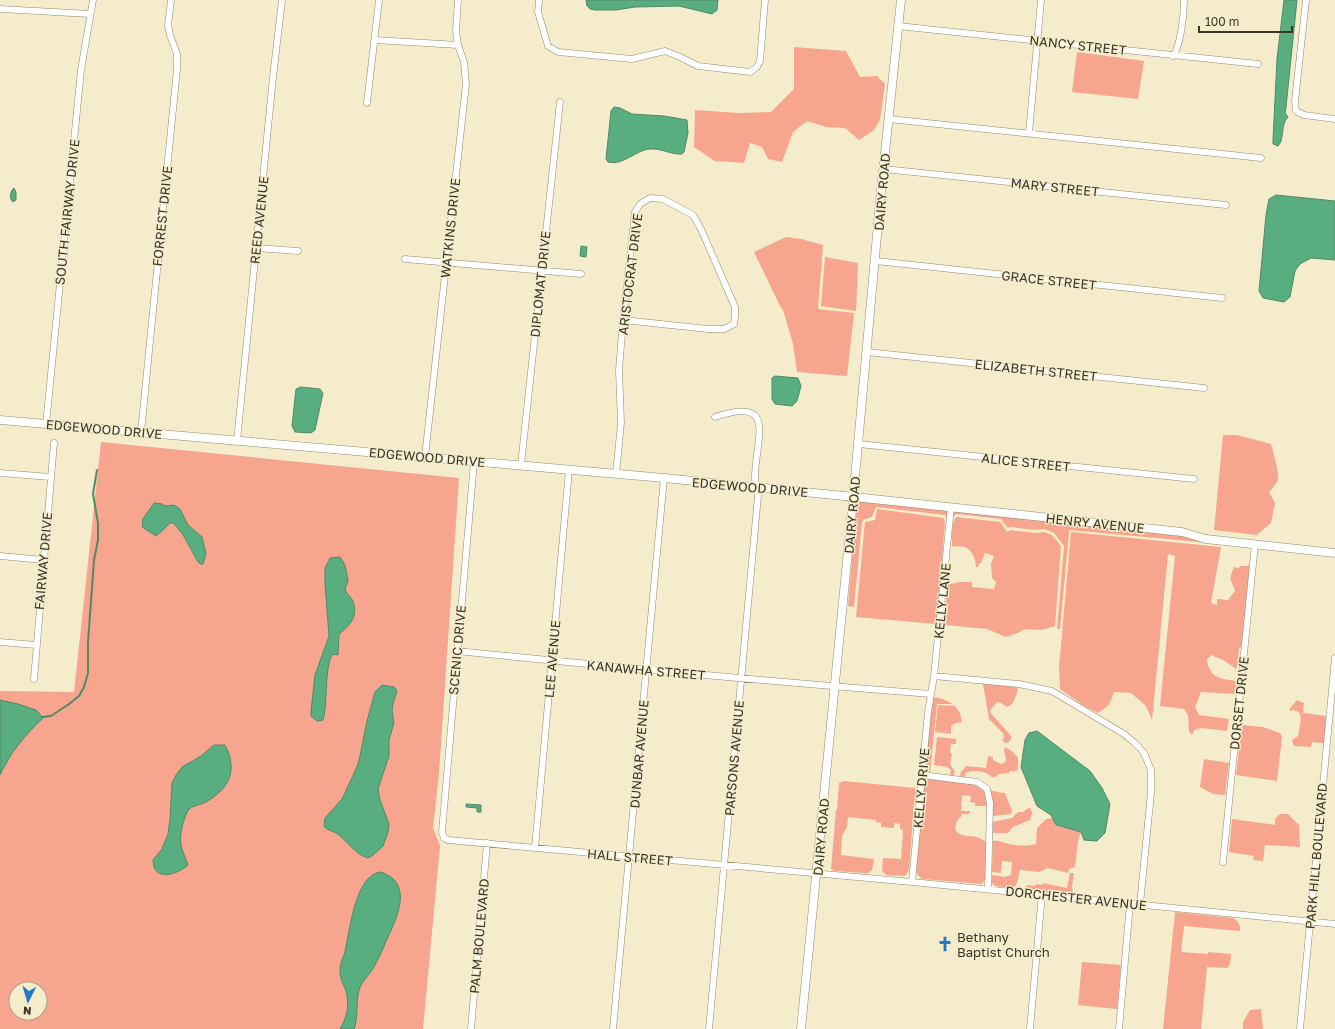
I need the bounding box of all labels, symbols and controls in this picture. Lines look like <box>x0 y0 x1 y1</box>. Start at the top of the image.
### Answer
scale bar <box>1199 8 1292 34</box>
text: 100 m <box>1205 14 1239 29</box>
street label: NANCY STREET <box>1029 32 1127 58</box>
street label: SOUTH FAIRWAY DRIVE <box>51 138 83 286</box>
street label: DAIRY ROAD <box>871 153 893 231</box>
street label: FORREST DRIVE <box>149 165 175 267</box>
street label: MARY STREET <box>1010 174 1100 200</box>
street label: REED AVENUE <box>246 175 272 265</box>
street label: WATKINS DRIVE <box>437 177 463 279</box>
street label: ARISTOCRAT DRIVE <box>615 212 645 336</box>
street label: DIPLOMAT DRIVE <box>526 230 554 338</box>
street label: GRACE STREET <box>1001 267 1097 293</box>
street label: ELIZABETH STREET <box>974 356 1098 384</box>
street label: EDGEWOOD DRIVE <box>45 416 163 442</box>
street label: EDGEWOOD DRIVE <box>368 444 486 470</box>
street label: ALICE STREET <box>981 449 1071 475</box>
street label: EDGEWOOD DRIVE <box>691 474 809 500</box>
street label: DAIRY ROAD <box>841 476 863 554</box>
street label: HENRY AVENUE <box>1045 510 1145 536</box>
street label: FAIRWAY DRIVE <box>31 511 55 610</box>
street label: KELLY LANE <box>930 562 954 640</box>
street label: SCENIC DRIVE <box>445 605 469 695</box>
street label: LEE AVENUE <box>541 619 563 699</box>
street label: DORSET DRIVE <box>1226 655 1252 751</box>
street label: KANAWHA STREET <box>586 657 706 683</box>
street label: DUNBAR AVENUE <box>626 699 652 809</box>
street label: PARSONS AVENUE <box>721 700 747 816</box>
street label: KELLY DRIVE <box>910 747 932 829</box>
street label: PARK HILL BOULEVARD <box>1302 782 1330 930</box>
street label: DAIRY ROAD <box>810 798 832 876</box>
street label: HALL STREET <box>587 845 673 869</box>
street label: PALM BOULEVARD <box>466 878 492 994</box>
street label: DORCHESTER AVENUE <box>1005 883 1147 913</box>
place label: Bethany Baptist Church <box>957 929 1050 960</box>
church icon: Bethany Baptist Church <box>936 935 954 953</box>
north arrow <box>8 981 48 1021</box>
text: N <box>22 1005 32 1018</box>

